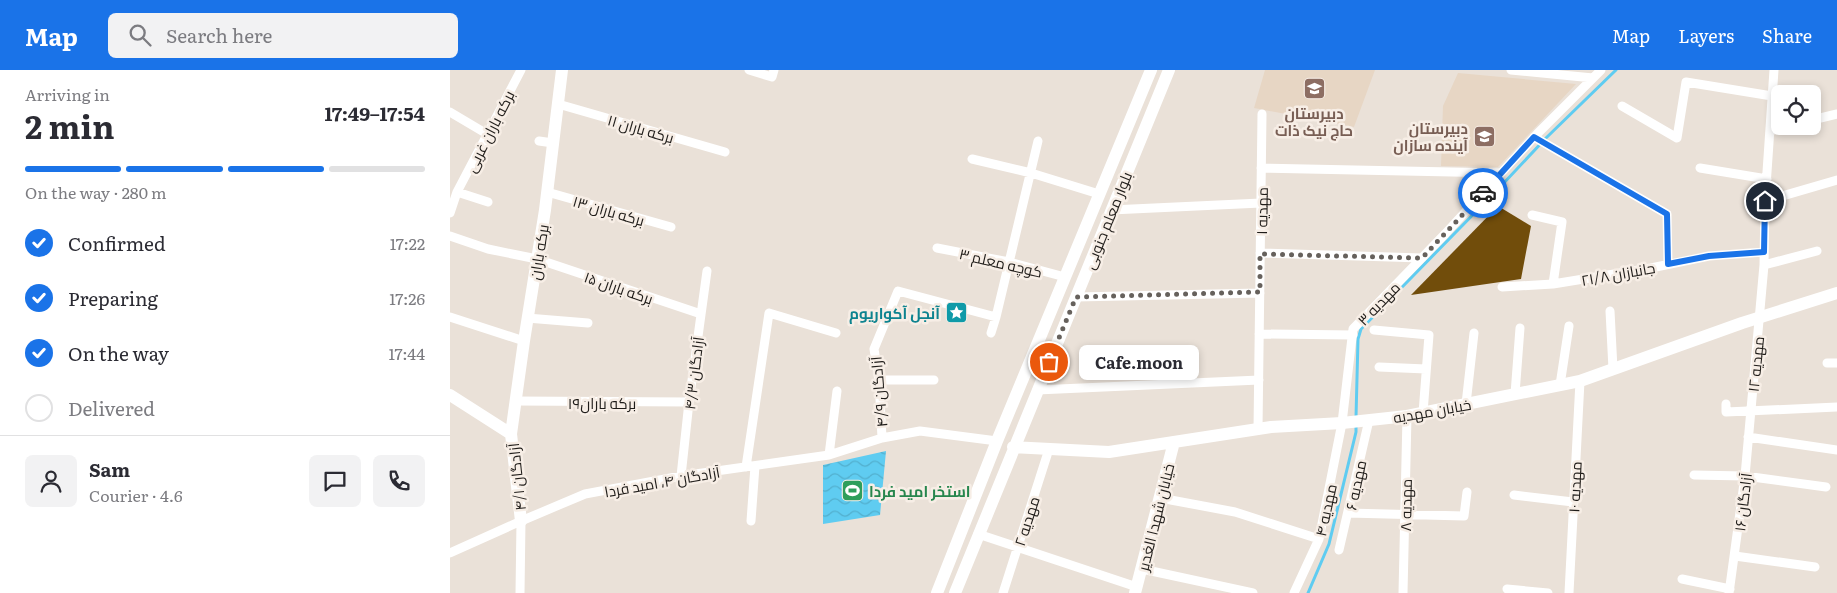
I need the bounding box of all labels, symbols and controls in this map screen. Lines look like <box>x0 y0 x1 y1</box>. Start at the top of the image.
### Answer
search box <box>108 13 458 58</box>
text: Map <box>25 18 78 53</box>
icon: search <box>126 21 154 49</box>
text: Search here <box>166 21 272 49</box>
text: Map <box>1612 22 1650 49</box>
text: Layers <box>1678 22 1734 49</box>
text: Share <box>1762 22 1812 49</box>
school or university icon: دبیرستان حاج نیک ذات <box>1302 77 1326 101</box>
text: Arriving in <box>25 82 110 106</box>
map controls <box>1771 85 1821 135</box>
button: locate <box>1771 85 1821 135</box>
street label: برکه باران غربی <box>458 86 520 176</box>
text: 17:49–17:54 <box>324 99 425 127</box>
text: 2 min <box>25 101 114 149</box>
place label: دبیرستان حاج نیک ذات <box>1275 101 1353 141</box>
street label: برکه باران ۱۱ <box>605 108 677 148</box>
place label: دبیرستان آینده سازان <box>1393 116 1468 156</box>
school or university icon: دبیرستان آینده سازان <box>1472 124 1496 148</box>
street label: بلوار معلم جنوبی <box>1077 168 1137 272</box>
courier <box>1458 168 1508 218</box>
icon: car <box>1469 179 1497 207</box>
text: On the way · 280 m <box>25 180 167 204</box>
pin <box>1744 180 1786 222</box>
street label: مهدیه ۱ <box>1249 187 1273 235</box>
icon: home <box>1751 187 1779 215</box>
street label: برکه باران ۱۳ <box>570 189 648 231</box>
street label: برکه باران <box>522 223 554 281</box>
icon: check <box>25 229 53 257</box>
text: Confirmed <box>68 229 166 257</box>
text: 17:22 <box>390 231 425 255</box>
street label: کوچه معلم ۳ <box>957 241 1045 283</box>
street label: جانبازان ۲۱/۸ <box>1579 255 1657 291</box>
street label: برکه باران ۱۵ <box>581 264 657 310</box>
street label: مهدیه ۳ <box>1351 276 1405 330</box>
icon: check <box>25 284 53 312</box>
text: Preparing <box>68 284 158 312</box>
text: 17:26 <box>389 286 425 310</box>
place icon: آنجل آکواریوم <box>944 300 968 324</box>
place label: آنجل آکواریوم <box>849 301 940 324</box>
street label: آزادگان ۴/۳ <box>677 335 709 411</box>
street label: مهدیه ۱۲ <box>1741 335 1769 393</box>
icon: check <box>25 339 53 367</box>
text: On the way <box>68 339 169 367</box>
text: 17:44 <box>389 341 425 365</box>
pin <box>1028 341 1070 383</box>
callout: Cafe.moon <box>1079 344 1199 380</box>
icon: bag <box>1035 348 1063 376</box>
text: Cafe.moon <box>1095 350 1183 374</box>
street label: آزادگان ۴/۹ <box>863 356 893 428</box>
street label: برکه باران۱۹ <box>568 391 636 414</box>
street label: خیابان مهدیه <box>1391 392 1473 428</box>
text: Delivered <box>68 394 155 422</box>
street label: آزادگان ۴/۱ <box>501 442 531 512</box>
button: person <box>25 455 77 507</box>
text: Sam <box>89 455 130 483</box>
button: chat <box>309 455 361 507</box>
button: phone <box>373 455 425 507</box>
street label: مهدیه ۶ <box>1339 458 1371 512</box>
street label: آزادگان ۴، امید فردا <box>602 460 722 502</box>
street label: خیابان شهدا الغدیر <box>1130 461 1179 574</box>
street label: مهدیه ۱۰ <box>1561 461 1587 513</box>
street label: آزادگان ۱۶ <box>1727 472 1757 532</box>
sports icon: استخر امید فردا <box>841 478 865 502</box>
street label: مهدیه ۸ <box>1393 478 1417 532</box>
place label: استخر امید فردا <box>869 479 971 502</box>
street label: مهدیه ۴ <box>1308 482 1342 538</box>
text: Courier · 4.6 <box>89 483 183 507</box>
street label: مهدیه ۲ <box>1007 493 1045 549</box>

